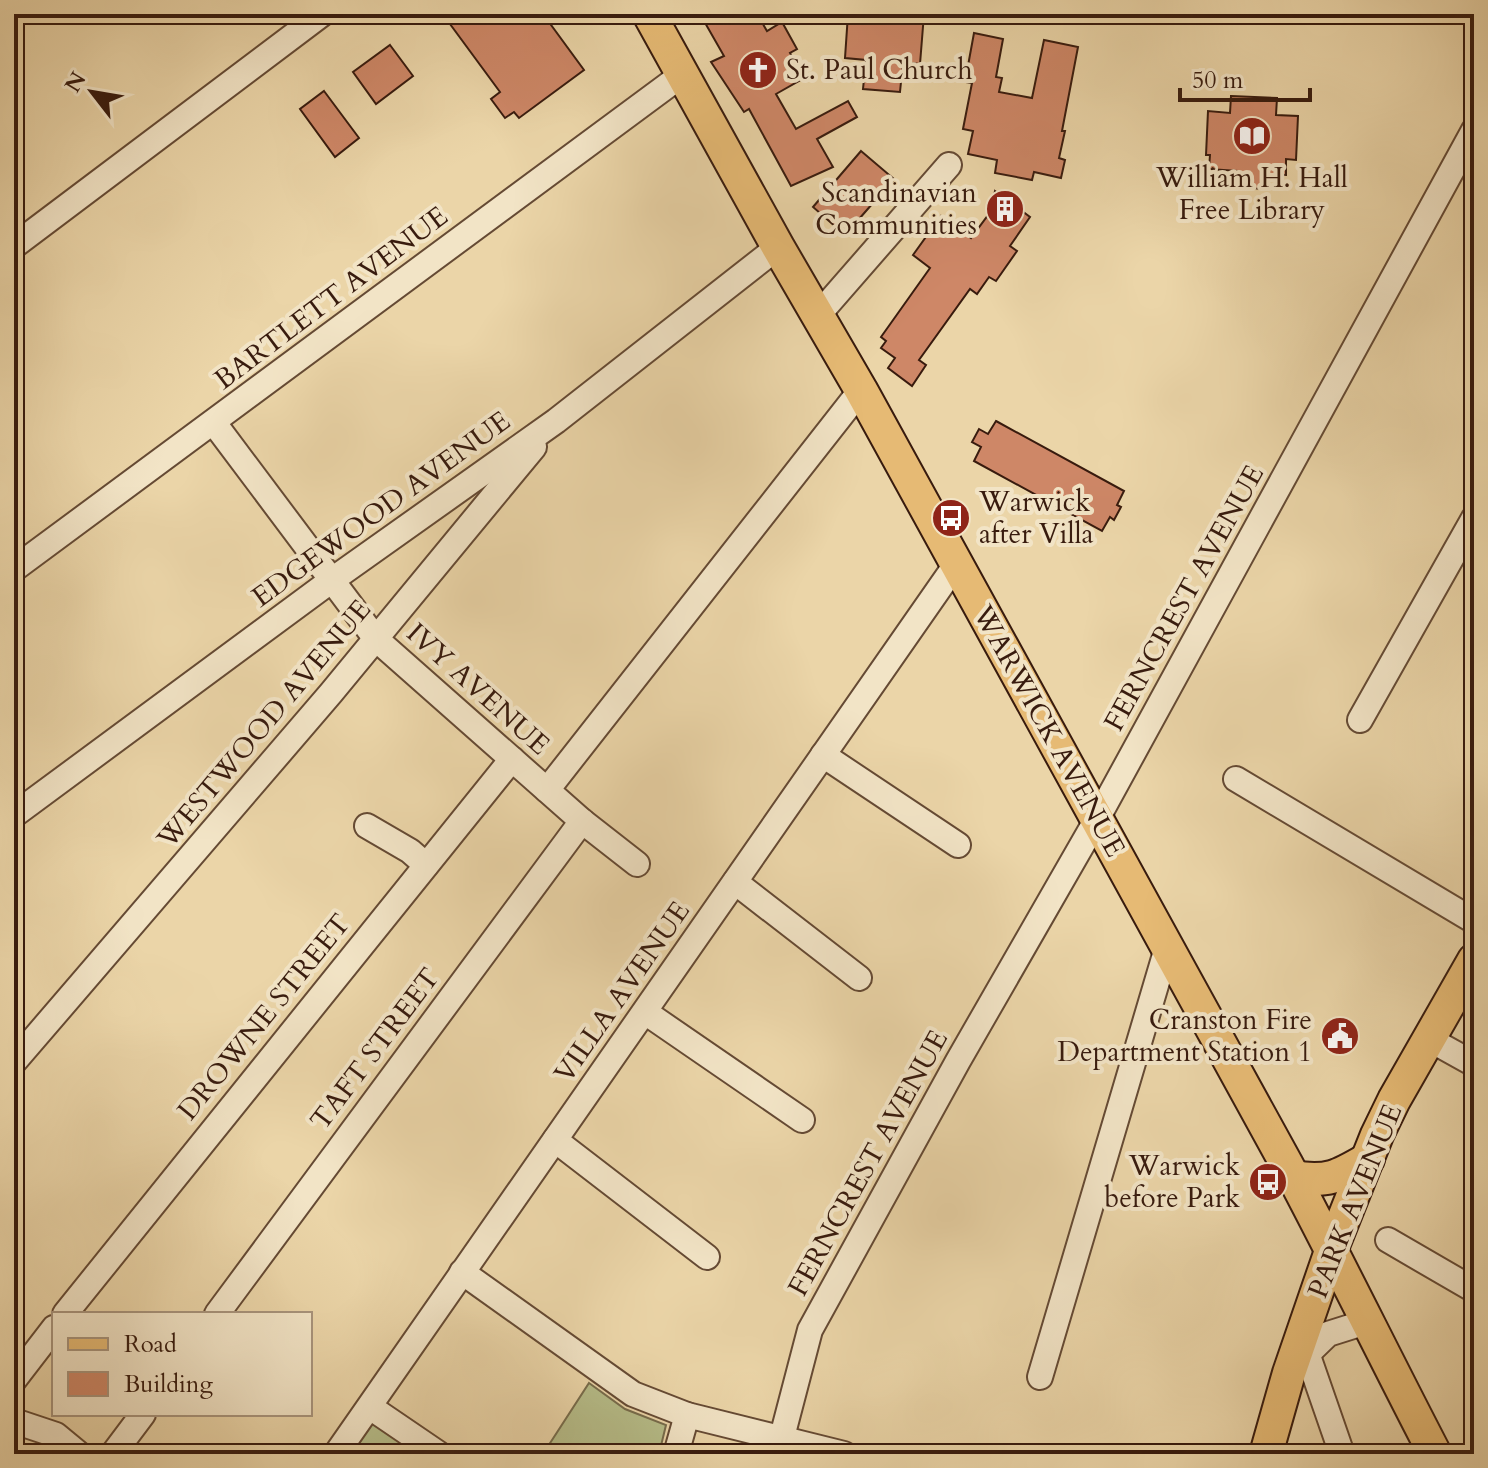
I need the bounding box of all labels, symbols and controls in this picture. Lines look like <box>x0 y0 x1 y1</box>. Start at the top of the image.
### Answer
church icon: St. Paul Church <box>737 49 779 91</box>
place label: St. Paul Church <box>786 51 973 89</box>
north arrow <box>52 52 132 132</box>
scale bar <box>1180 52 1310 102</box>
text: 50 m <box>1192 64 1244 97</box>
text: N <box>58 66 93 98</box>
library icon: William H. Hall Free Library <box>1231 115 1273 157</box>
place label: William H. Hall Free Library <box>1155 159 1348 229</box>
place label: Scandinavian Communities <box>815 174 977 244</box>
building icon: Scandinavian Communities <box>984 188 1026 230</box>
street label: BARTLETT AVENUE <box>206 198 456 398</box>
street label: EDGEWOOD AVENUE <box>244 402 518 616</box>
street label: FERNCREST AVENUE <box>1095 458 1273 738</box>
place label: Warwick after Villa <box>978 483 1094 553</box>
bus stop icon: Warwick after Villa <box>930 497 972 539</box>
street label: WESTWOOD AVENUE <box>148 591 380 857</box>
street label: WARWICK AVENUE <box>963 597 1134 864</box>
street label: IVY AVENUE <box>398 615 558 763</box>
street label: VILLA AVENUE <box>545 894 699 1090</box>
street label: DROWNE STREET <box>169 906 359 1128</box>
street label: TAFT STREET <box>302 960 448 1138</box>
place label: Cranston Fire Department Station 1 <box>1057 1001 1312 1071</box>
public building icon: Cranston Fire Department Station 1 <box>1319 1015 1361 1057</box>
street label: FERNCREST AVENUE <box>779 1023 957 1303</box>
street label: PARK AVENUE <box>1299 1098 1411 1304</box>
place label: Warwick before Park <box>1104 1147 1240 1217</box>
bus stop icon: Warwick before Park <box>1247 1161 1289 1203</box>
legend <box>52 1312 312 1416</box>
text: Road <box>124 1328 177 1361</box>
text: Building <box>124 1368 214 1401</box>

